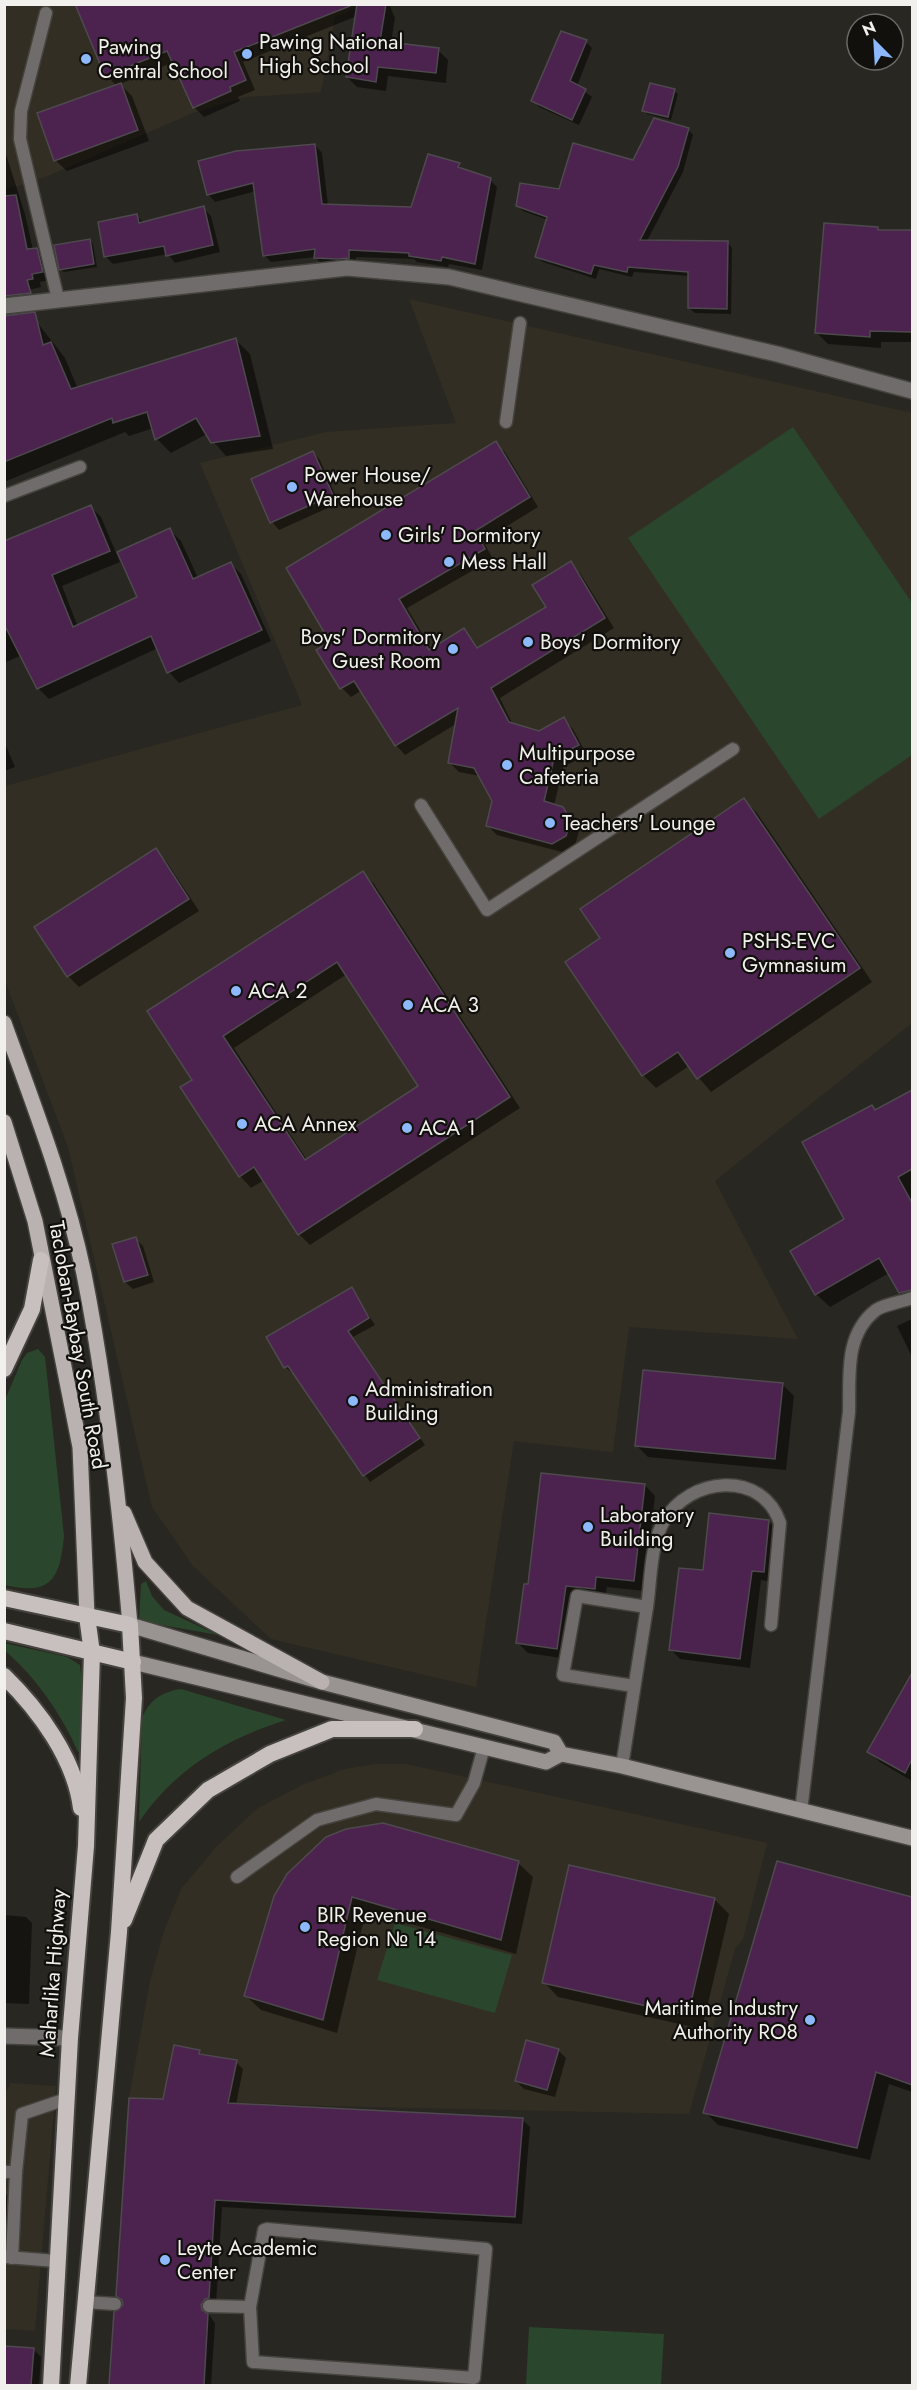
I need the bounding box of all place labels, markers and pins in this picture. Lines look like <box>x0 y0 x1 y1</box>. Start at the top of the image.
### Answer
place label: Pawing National High School <box>259 27 403 81</box>
place label: Pawing Central School <box>98 32 228 86</box>
marker: Pawing National High School <box>240 47 254 61</box>
marker: Pawing Central School <box>79 52 93 66</box>
place label: Power House/ Warehouse <box>304 460 431 514</box>
marker: Power House/ Warehouse <box>285 480 299 494</box>
place label: Girls' Dormitory <box>398 520 541 550</box>
marker: Girls' Dormitory <box>379 528 393 542</box>
place label: Mess Hall <box>461 547 547 577</box>
marker: Mess Hall <box>442 555 456 569</box>
place label: Boys' Dormitory Guest Room <box>300 622 442 676</box>
place label: Boys' Dormitory <box>540 627 681 657</box>
marker: Boys' Dormitory <box>521 635 535 649</box>
marker: Boys' Dormitory Guest Room <box>446 642 460 656</box>
place label: Multipurpose Cafeteria <box>519 738 635 792</box>
marker: Multipurpose Cafeteria <box>500 758 514 772</box>
place label: Teachers' Lounge <box>562 808 716 838</box>
marker: Teachers' Lounge <box>543 816 557 830</box>
place label: PSHS-EVC Gymnasium <box>742 926 847 980</box>
marker: PSHS-EVC Gymnasium <box>723 946 737 960</box>
place label: ACA 2 <box>248 976 307 1006</box>
marker: ACA 2 <box>229 984 243 998</box>
place label: ACA 3 <box>420 990 479 1020</box>
marker: ACA 3 <box>401 998 415 1012</box>
place label: ACA Annex <box>254 1109 357 1139</box>
place label: ACA 1 <box>419 1113 476 1143</box>
marker: ACA Annex <box>235 1117 249 1131</box>
marker: ACA 1 <box>400 1121 414 1135</box>
place label: Administration Building <box>365 1374 493 1428</box>
marker: Administration Building <box>346 1394 360 1408</box>
place label: Laboratory Building <box>600 1500 695 1554</box>
marker: Laboratory Building <box>581 1520 595 1534</box>
place label: BIR Revenue Region № 14 <box>317 1900 436 1954</box>
marker: BIR Revenue Region № 14 <box>298 1920 312 1934</box>
place label: Maritime Industry Authority RO8 <box>644 1993 799 2047</box>
marker: Maritime Industry Authority RO8 <box>803 2013 817 2027</box>
place label: Leyte Academic Center <box>177 2233 317 2287</box>
marker: Leyte Academic Center <box>158 2253 172 2267</box>

